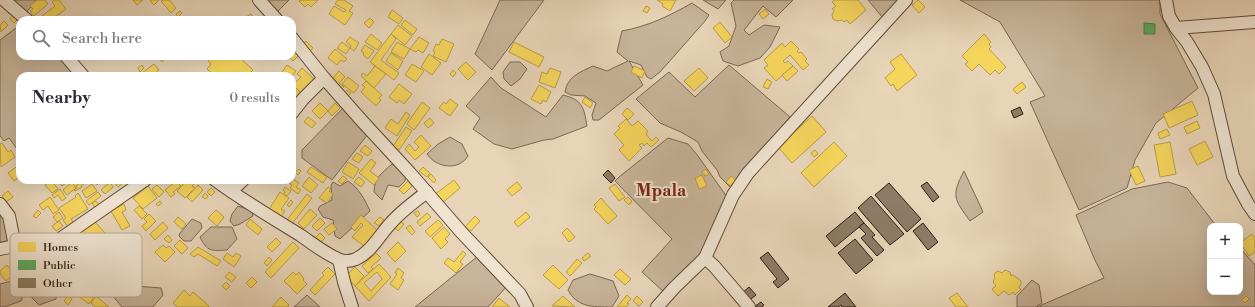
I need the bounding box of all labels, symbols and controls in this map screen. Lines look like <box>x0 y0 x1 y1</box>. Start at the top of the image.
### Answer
search box <box>16 16 296 60</box>
icon: search <box>30 27 52 49</box>
text: Search here <box>62 29 142 48</box>
text: Nearby <box>32 87 91 109</box>
text: 0 results <box>229 90 280 106</box>
district label: Mpala <box>636 180 687 202</box>
map controls <box>1207 223 1243 295</box>
button: + <box>1207 223 1243 259</box>
legend <box>10 233 142 297</box>
text: Homes <box>43 241 78 255</box>
text: Public <box>43 259 76 273</box>
button: − <box>1207 259 1243 295</box>
text: Other <box>43 277 73 291</box>

